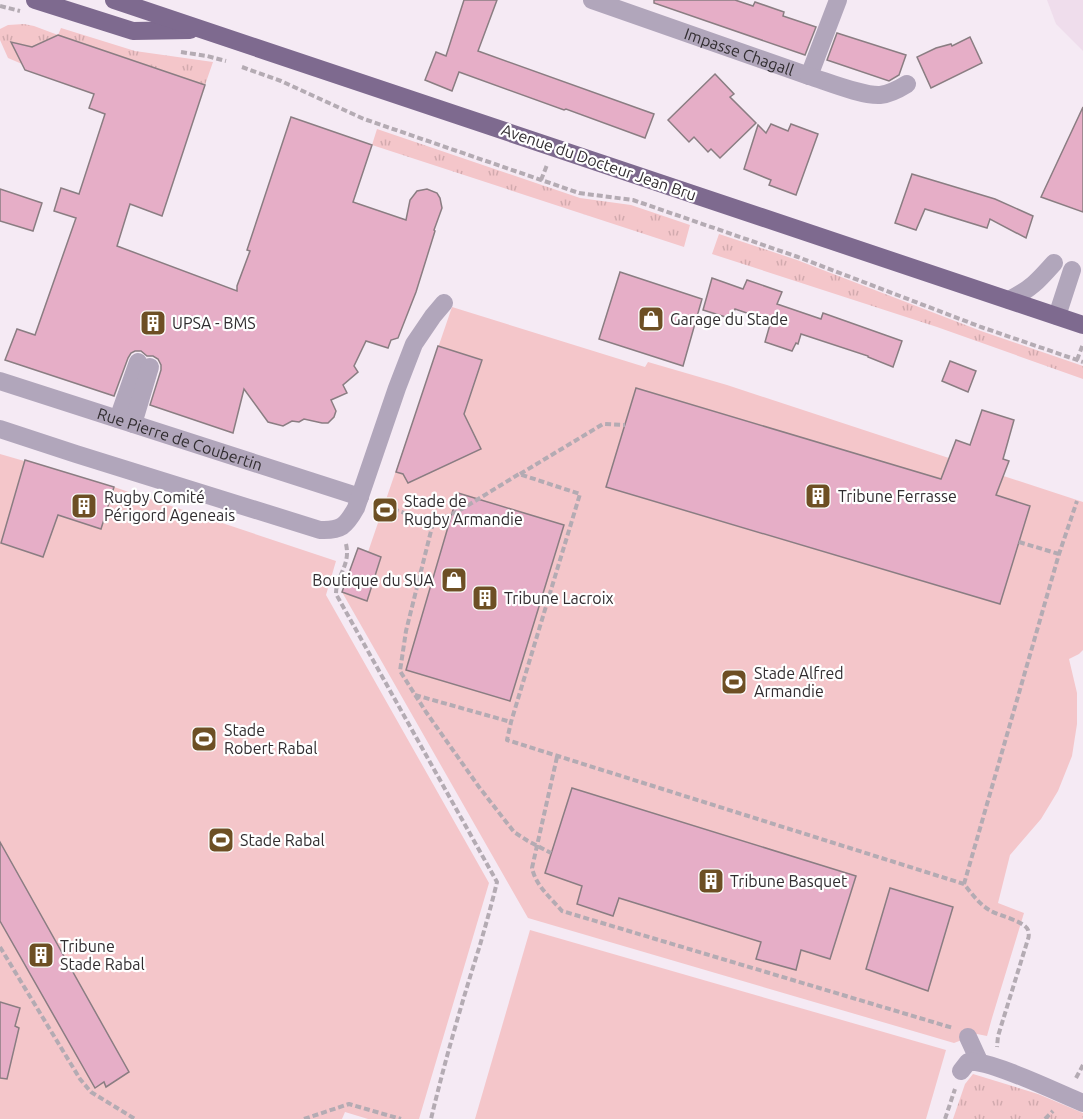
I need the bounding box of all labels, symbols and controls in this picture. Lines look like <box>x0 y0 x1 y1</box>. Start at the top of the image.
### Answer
street label: Impasse Chagall <box>682 24 796 79</box>
street label: Avenue du Docteur Jean Bru <box>499 120 699 204</box>
shop icon: Garage du Stade <box>636 304 666 334</box>
building icon: UPSA - BMS <box>138 308 168 338</box>
place label: Garage du Stade <box>670 310 788 328</box>
place label: UPSA - BMS <box>172 314 256 332</box>
street label: Rue Pierre de Coubertin <box>95 404 265 474</box>
building icon: Tribune Ferrasse <box>803 481 833 511</box>
place label: Tribune Ferrasse <box>838 487 957 505</box>
place label: Rugby Comité Périgord Ageneais <box>104 488 235 524</box>
building icon: Rugby Comité Périgord Ageneais <box>69 491 99 521</box>
place label: Stade de Rugby Armandie <box>404 492 523 528</box>
sports icon: Stade de Rugby Armandie <box>370 495 400 525</box>
shop icon: Boutique du SUA <box>439 565 469 595</box>
place label: Boutique du SUA <box>312 571 435 589</box>
building icon: Tribune Lacroix <box>470 583 500 613</box>
place label: Tribune Lacroix <box>504 589 614 607</box>
place label: Stade Alfred Armandie <box>754 664 844 700</box>
sports icon: Stade Alfred Armandie <box>719 667 749 697</box>
place label: Stade Robert Rabal <box>224 721 317 757</box>
sports icon: Stade Robert Rabal <box>189 724 219 754</box>
sports icon: Stade Rabal <box>206 825 236 855</box>
place label: Stade Rabal <box>240 831 325 849</box>
building icon: Tribune Basquet <box>696 866 726 896</box>
place label: Tribune Basquet <box>730 872 848 890</box>
place label: Tribune Stade Rabal <box>60 937 145 973</box>
building icon: Tribune Stade Rabal <box>26 940 56 970</box>

